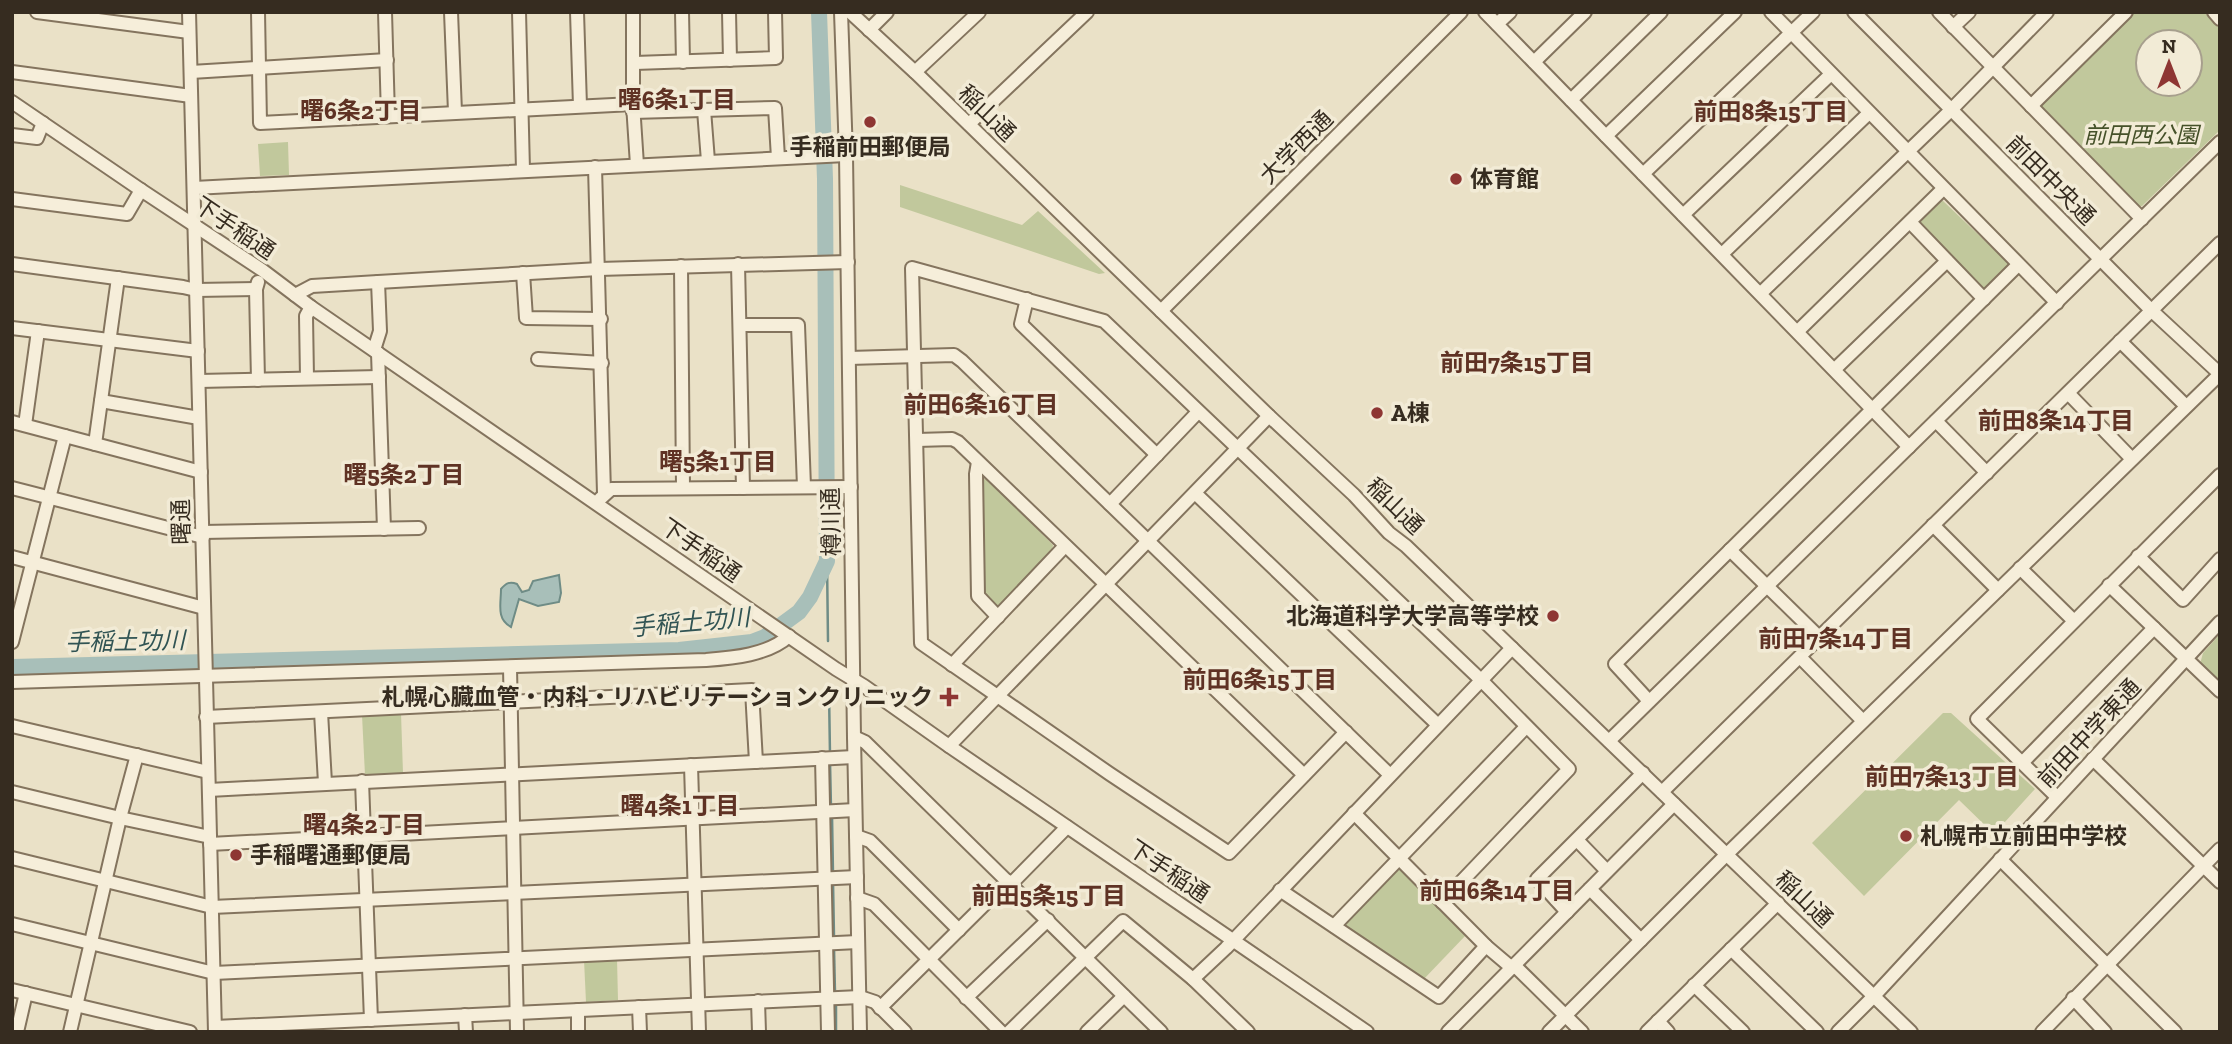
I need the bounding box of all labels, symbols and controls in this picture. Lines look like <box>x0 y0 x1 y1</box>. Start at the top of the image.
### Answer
north arrow <box>2134 28 2204 98</box>
text: N <box>2162 35 2176 58</box>
street label: 稲山通 <box>952 79 1022 147</box>
district label: 曙6条1丁目 <box>618 85 736 114</box>
district label: 曙6条2丁目 <box>300 96 422 125</box>
district label: 前田8条15丁目 <box>1693 97 1849 126</box>
street label: 大学西通 <box>1254 105 1338 189</box>
marker: 手稲前田郵便局 <box>862 114 878 130</box>
park label: 前田西公園 <box>2084 121 2202 149</box>
street label: 前田中央通 <box>2000 129 2102 231</box>
place label: 手稲前田郵便局 <box>790 133 951 161</box>
place label: 体育館 <box>1470 165 1539 193</box>
marker: 体育館 <box>1448 171 1464 187</box>
street label: 下手稲通 <box>189 191 281 265</box>
district label: 前田7条15丁目 <box>1440 348 1594 377</box>
district label: 前田6条16丁目 <box>903 390 1059 419</box>
place label: A棟 <box>1391 399 1430 427</box>
marker: A棟 <box>1369 405 1385 421</box>
district label: 前田8条14丁目 <box>1978 406 2134 435</box>
district label: 曙5条1丁目 <box>659 447 777 476</box>
district label: 曙5条2丁目 <box>343 460 465 489</box>
street label: 稲山通 <box>1360 472 1430 540</box>
street label: 樽川通 <box>816 487 846 557</box>
street label: 曙通 <box>167 499 195 545</box>
street label: 下手稲通 <box>655 512 747 588</box>
water label: 手稲土功川 <box>629 602 754 642</box>
place label: 北海道科学大学高等学校 <box>1286 602 1539 630</box>
marker: 北海道科学大学高等学校 <box>1545 608 1561 624</box>
district label: 前田7条14丁目 <box>1758 624 1914 653</box>
water label: 手稲土功川 <box>65 625 188 657</box>
district label: 前田6条15丁目 <box>1182 665 1338 694</box>
street label: 前田中学東通 <box>2032 673 2146 793</box>
place label: 札幌心臓血管・内科・リハビリテーションクリニック <box>381 683 933 711</box>
marker: 札幌心臓血管・内科・リハビリテーションクリニック <box>939 687 959 707</box>
district label: 前田7条13丁目 <box>1865 762 2019 791</box>
district label: 曙4条1丁目 <box>620 791 740 820</box>
district label: 曙4条2丁目 <box>303 810 425 839</box>
place label: 札幌市立前田中学校 <box>1920 822 2127 850</box>
marker: 札幌市立前田中学校 <box>1898 828 1914 844</box>
street label: 下手稲通 <box>1123 834 1215 908</box>
place label: 手稲曙通郵便局 <box>250 841 411 869</box>
marker: 手稲曙通郵便局 <box>228 847 244 863</box>
street label: 稲山通 <box>1769 865 1839 933</box>
district label: 前田6条14丁目 <box>1419 876 1575 905</box>
district label: 前田5条15丁目 <box>972 881 1126 910</box>

